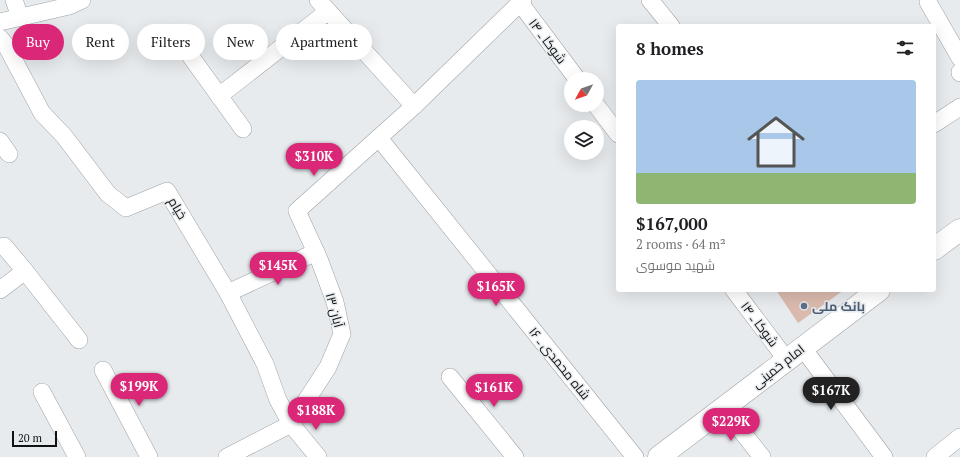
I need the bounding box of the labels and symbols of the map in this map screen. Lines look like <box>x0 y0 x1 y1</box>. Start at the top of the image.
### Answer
street label: شوکا ـ ۱۴ <box>525 15 571 67</box>
north arrow <box>564 72 604 112</box>
pin: $310K <box>286 143 342 177</box>
street label: خیام <box>164 194 192 223</box>
pin: $145K <box>250 252 306 286</box>
pin: $165K <box>468 273 524 307</box>
street label: ۱۳ آبان <box>322 291 348 330</box>
place label: بانک ملی <box>812 297 865 315</box>
street label: شوکا ـ ۱۴ <box>737 298 783 350</box>
marker: بانک ملی <box>799 301 809 311</box>
street label: شاه محمدی ـ ۱۶ <box>525 323 595 403</box>
street label: امام خمینی <box>748 340 809 393</box>
pin: $199K <box>111 373 167 407</box>
pin: $161K <box>466 374 522 408</box>
pin: $167K <box>803 377 859 411</box>
pin: $188K <box>288 397 344 431</box>
pin: $229K <box>703 408 759 442</box>
scale bar <box>12 429 57 448</box>

